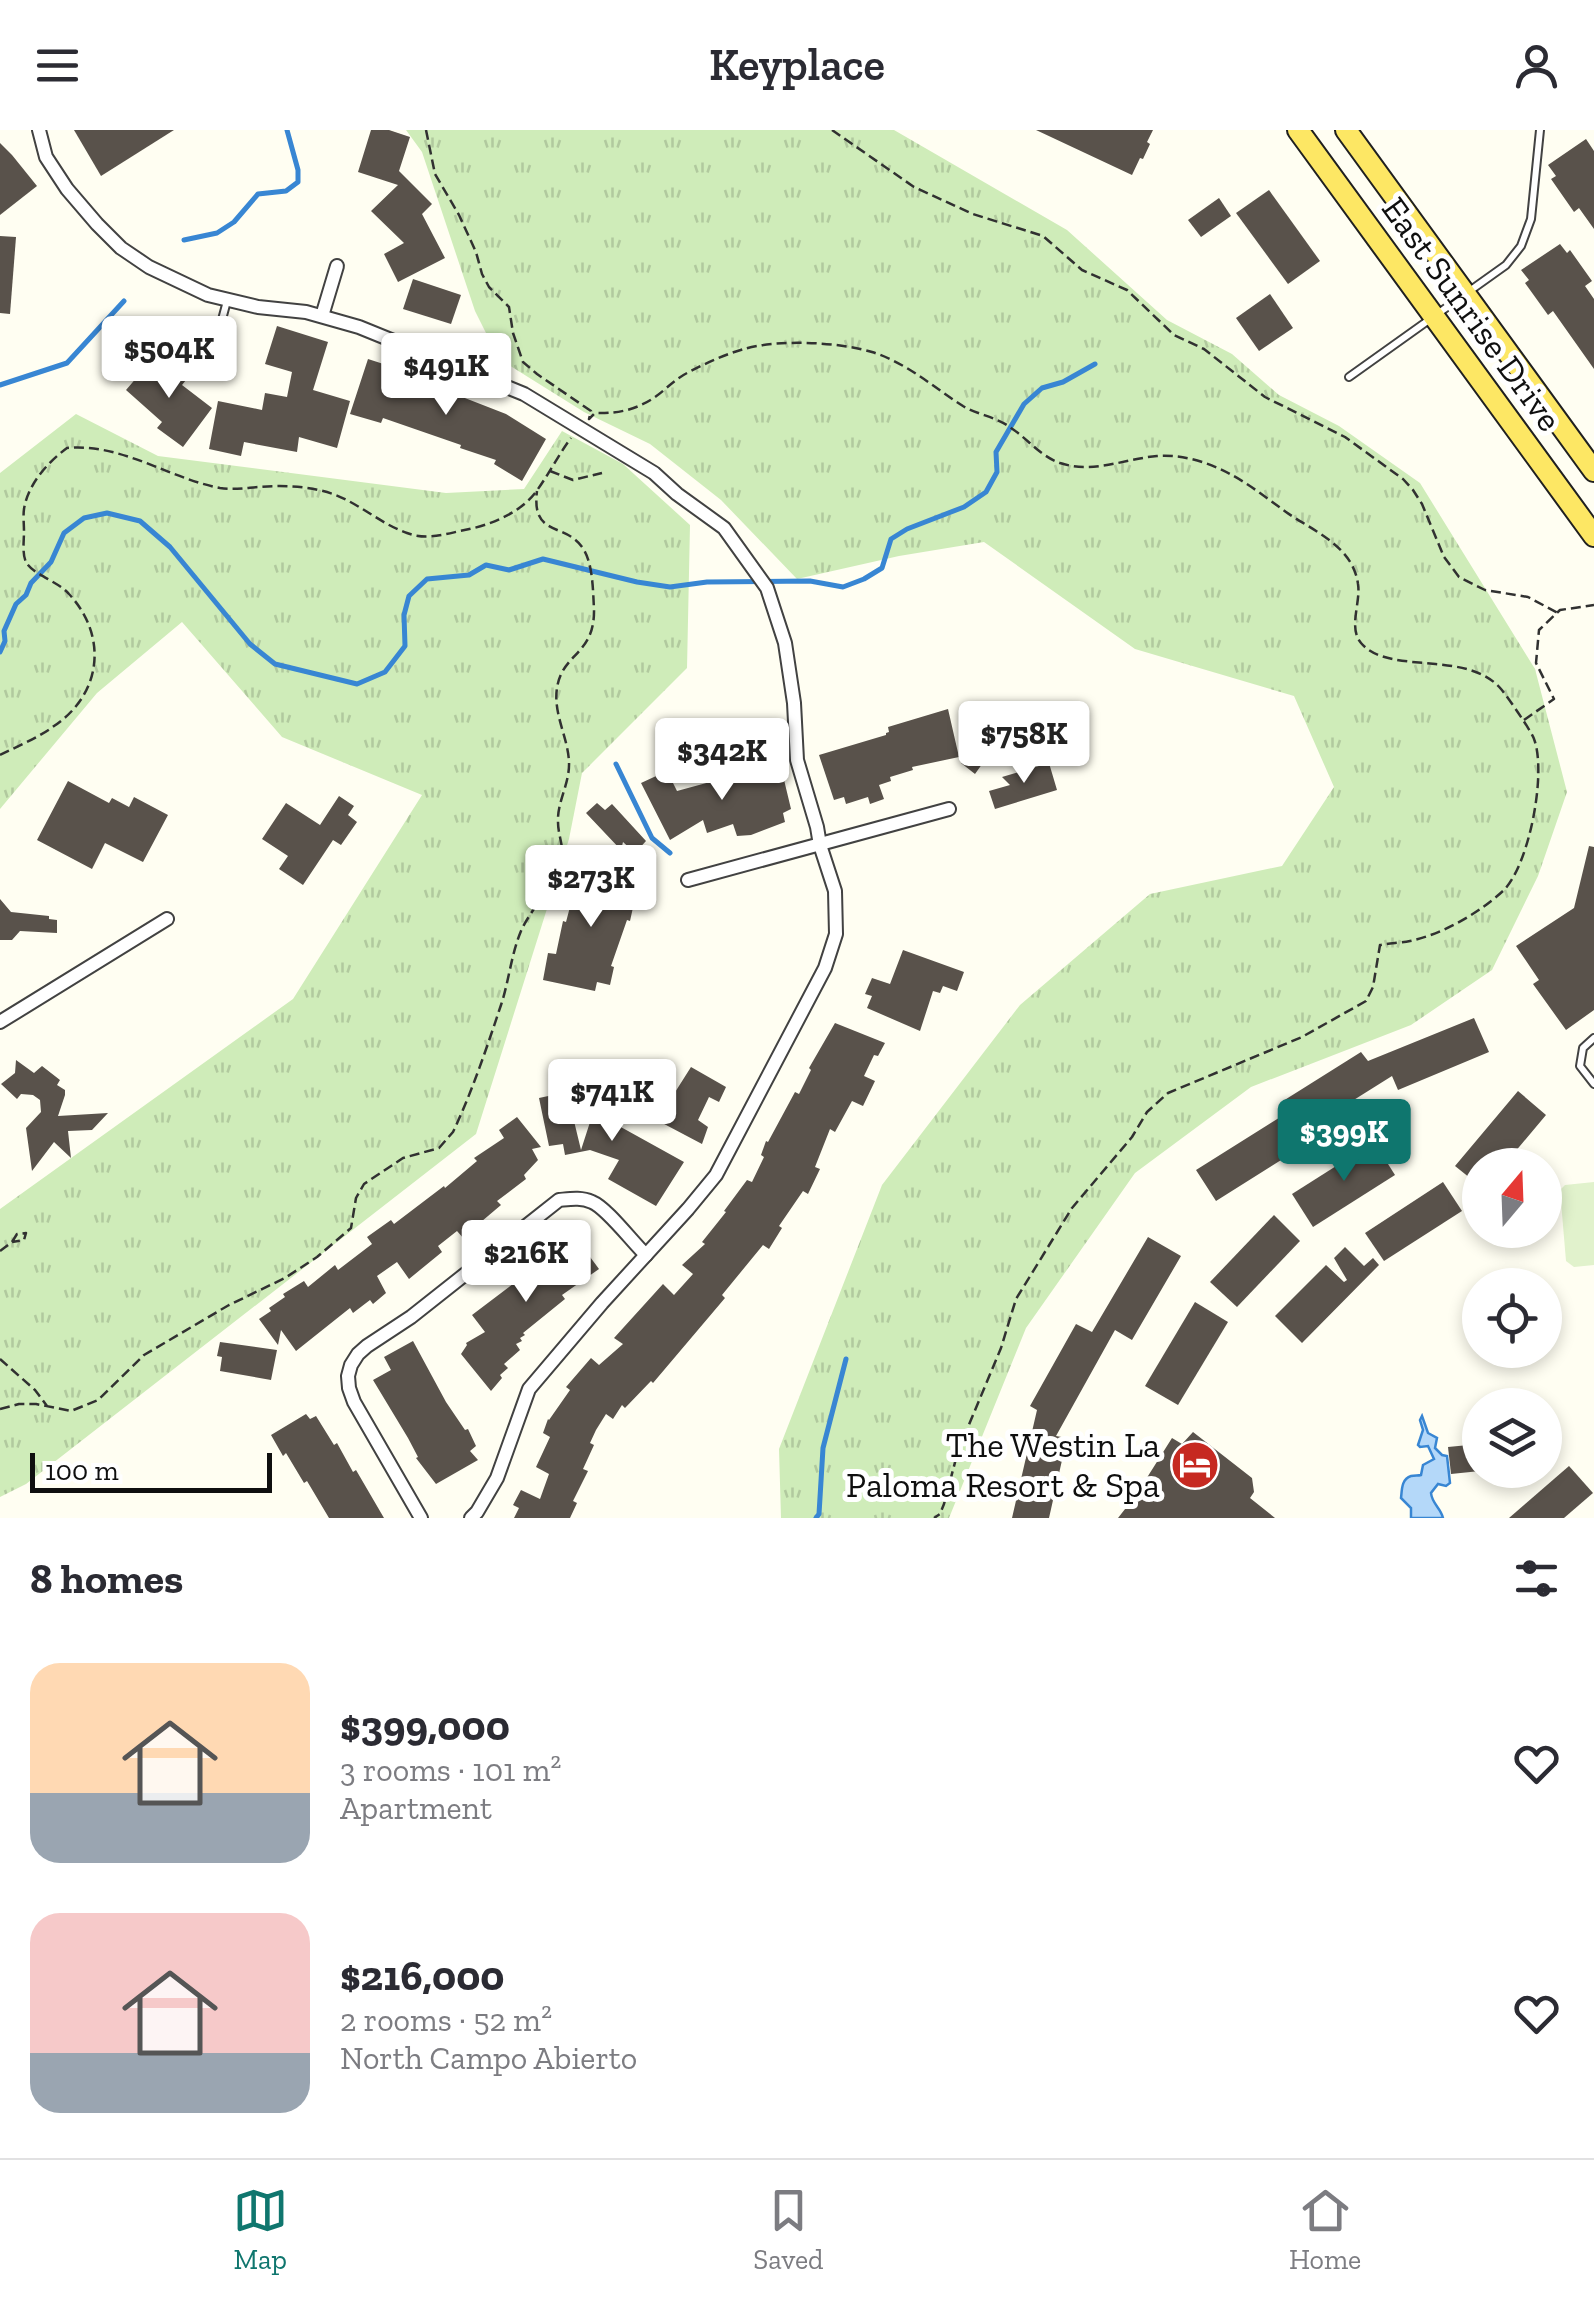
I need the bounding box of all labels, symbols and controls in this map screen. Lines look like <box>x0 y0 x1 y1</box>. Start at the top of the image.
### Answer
icon: menu <box>30 38 85 93</box>
text: Keyplace <box>709 38 885 92</box>
icon: person <box>1509 38 1564 93</box>
street label: East Sunrise Drive <box>1373 189 1571 439</box>
pin: $504K <box>99 316 239 401</box>
text: $504K <box>124 329 214 367</box>
pin: $491K <box>376 333 516 418</box>
text: $491K <box>403 346 489 384</box>
pin: $758K <box>954 701 1094 786</box>
text: $758K <box>980 714 1068 752</box>
pin: $342K <box>652 718 792 803</box>
text: $342K <box>677 731 767 769</box>
pin: $273K <box>521 845 661 930</box>
text: $273K <box>547 858 635 896</box>
pin: $741K <box>542 1059 682 1144</box>
text: $741K <box>570 1072 654 1110</box>
pin: $399K <box>1274 1099 1414 1184</box>
text: $399K <box>1300 1112 1388 1150</box>
north arrow <box>1462 1148 1562 1248</box>
map controls <box>1462 1148 1562 1488</box>
pin: $216K <box>456 1220 596 1305</box>
text: $216K <box>484 1233 568 1271</box>
button: locate <box>1462 1268 1562 1368</box>
button: layers <box>1462 1388 1562 1488</box>
place label: The Westin La Paloma Resort & Spa <box>846 1424 1160 1506</box>
hotel icon: The Westin La Paloma Resort & Spa <box>1169 1439 1221 1491</box>
scale bar <box>30 1448 272 1492</box>
text: 100 m <box>45 1454 119 1487</box>
icon: filters <box>1509 1551 1564 1606</box>
text: 8 homes <box>30 1553 183 1604</box>
text: $399,000 <box>340 1700 510 1751</box>
icon: home <box>110 1703 230 1823</box>
icon: heart <box>1509 1736 1564 1791</box>
text: 3 rooms · 101 m² <box>340 1751 561 1789</box>
text: Apartment <box>340 1789 492 1827</box>
text: $216,000 <box>340 1950 505 2001</box>
icon: home <box>110 1953 230 2073</box>
icon: heart <box>1509 1986 1564 2041</box>
text: 2 rooms · 52 m² <box>340 2001 552 2039</box>
text: North Campo Abierto <box>340 2039 637 2077</box>
tab: Map <box>233 2183 288 2276</box>
tab: Saved <box>753 2183 823 2276</box>
tab: Home <box>1289 2183 1361 2276</box>

